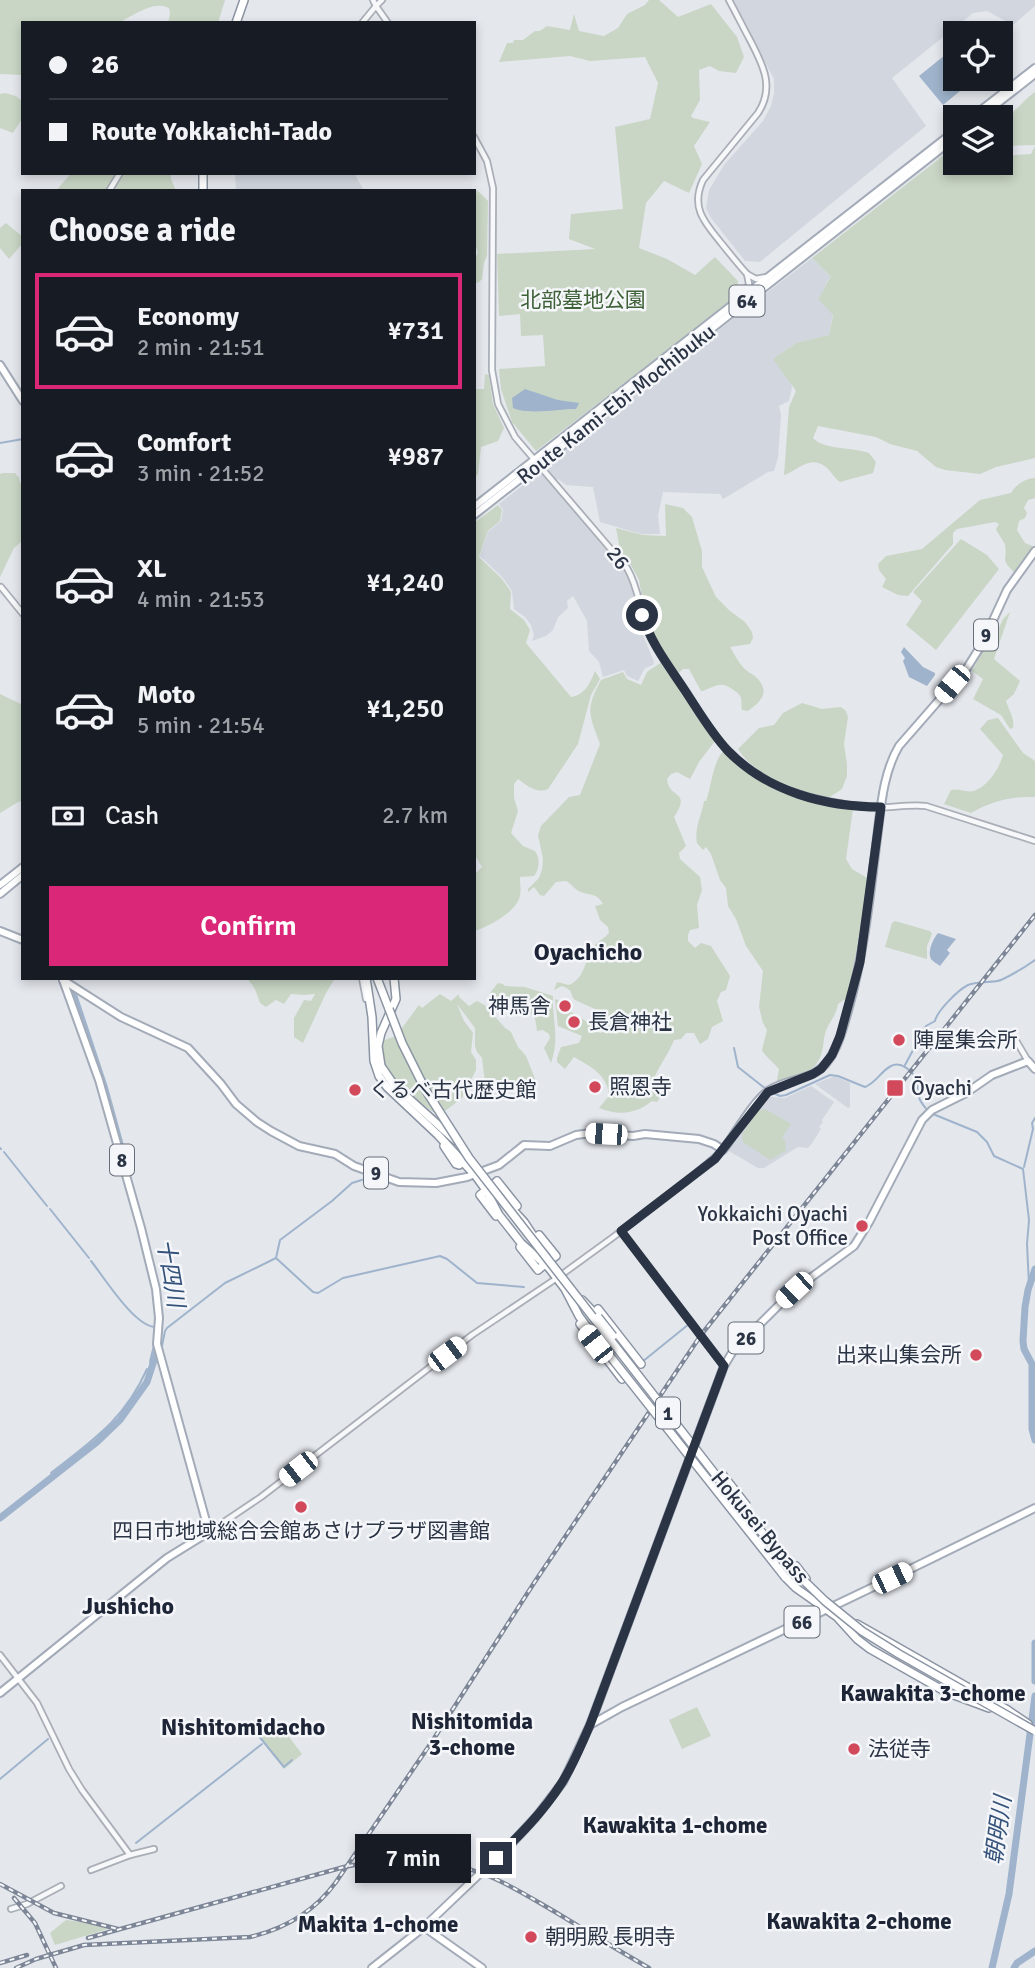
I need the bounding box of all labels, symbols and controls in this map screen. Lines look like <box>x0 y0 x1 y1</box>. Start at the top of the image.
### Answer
map controls <box>943 21 1013 175</box>
button: locate <box>943 21 1013 91</box>
text: 26 <box>91 49 119 81</box>
button: layers <box>943 105 1013 175</box>
text: Route Yokkaichi-Tado <box>91 116 332 148</box>
text: Choose a ride <box>49 211 236 250</box>
road number: 64 <box>730 286 764 316</box>
park label: 北部墓地公園 <box>520 287 646 313</box>
icon: car <box>53 300 116 363</box>
text: Economy <box>137 301 239 333</box>
text: ¥731 <box>388 315 444 347</box>
street label: Route Kami-Ebi-Mochibuku <box>511 318 721 490</box>
text: 2 min · 21:51 <box>137 333 265 362</box>
icon: car <box>53 426 116 489</box>
text: Comfort <box>137 427 231 459</box>
text: ¥987 <box>388 441 444 473</box>
text: 3 min · 21:52 <box>137 459 265 488</box>
street label: 26 <box>601 541 635 575</box>
icon: car <box>53 552 116 615</box>
text: XL <box>137 553 167 585</box>
text: ¥1,240 <box>366 567 444 599</box>
text: 4 min · 21:53 <box>137 585 265 614</box>
route start <box>626 599 658 631</box>
road number: 9 <box>974 620 998 650</box>
car <box>931 661 974 707</box>
icon: car <box>53 678 116 741</box>
text: Moto <box>137 679 195 711</box>
text: ¥1,250 <box>366 693 444 725</box>
text: 5 min · 21:54 <box>137 711 265 740</box>
icon: cash <box>49 797 87 835</box>
text: Cash <box>105 800 159 832</box>
text: 2.7 km <box>382 801 448 830</box>
button: Confirm <box>49 886 448 966</box>
district label: Oyachicho <box>534 937 642 967</box>
place label: 神馬舎 <box>488 993 551 1019</box>
marker: 神馬舎 <box>557 998 573 1014</box>
place label: 長倉神社 <box>588 1009 672 1035</box>
marker: 長倉神社 <box>566 1014 582 1030</box>
place label: 陣屋集会所 <box>913 1027 1018 1053</box>
marker: 陣屋集会所 <box>891 1032 907 1048</box>
place label: 照恩寺 <box>609 1074 672 1100</box>
place label: Ōyachi <box>911 1075 972 1101</box>
place label: くるべ古代歴史館 <box>369 1077 537 1103</box>
marker: Ōyachi <box>885 1078 905 1098</box>
marker: 照恩寺 <box>587 1079 603 1095</box>
marker: くるべ古代歴史館 <box>347 1082 363 1098</box>
car <box>585 1122 628 1146</box>
road number: 8 <box>110 1144 134 1176</box>
road number: 9 <box>364 1158 388 1189</box>
place label: Yokkaichi Oyachi Post Office <box>698 1201 848 1251</box>
marker: Yokkaichi Oyachi Post Office <box>854 1218 870 1234</box>
water label: 十四川 <box>150 1237 191 1313</box>
car <box>772 1268 817 1312</box>
car <box>574 1321 617 1367</box>
road number: 26 <box>728 1322 764 1354</box>
car <box>424 1333 471 1375</box>
place label: 出来山集会所 <box>836 1342 962 1368</box>
marker: 出来山集会所 <box>968 1347 984 1363</box>
road number: 1 <box>656 1398 680 1428</box>
car <box>275 1448 322 1490</box>
street label: Hokusei Bypass <box>705 1465 815 1589</box>
marker: 四日市地域総合会館あさけプラザ図書館 <box>293 1499 309 1515</box>
place label: 四日市地域総合会館あさけプラザ図書館 <box>112 1518 490 1544</box>
car <box>869 1559 916 1597</box>
district label: Jushicho <box>82 1591 174 1621</box>
road number: 66 <box>784 1606 820 1638</box>
district label: Kawakita 3-chome <box>840 1679 1026 1708</box>
district label: Nishitomida 3-chome <box>411 1707 533 1762</box>
district label: Nishitomidacho <box>161 1712 325 1742</box>
place label: 法従寺 <box>868 1736 931 1762</box>
marker: 法従寺 <box>846 1741 862 1757</box>
water label: 朝明川 <box>979 1791 1018 1866</box>
district label: Kawakita 1-chome <box>582 1811 768 1840</box>
callout: 7 min <box>356 1834 472 1882</box>
route end <box>480 1842 512 1874</box>
text: 7 min <box>385 1844 441 1873</box>
district label: Kawakita 2-chome <box>766 1907 952 1936</box>
district label: Makita 1-chome <box>297 1910 459 1939</box>
place label: 朝明殿 長明寺 <box>545 1924 676 1950</box>
marker: 朝明殿 長明寺 <box>523 1929 539 1945</box>

